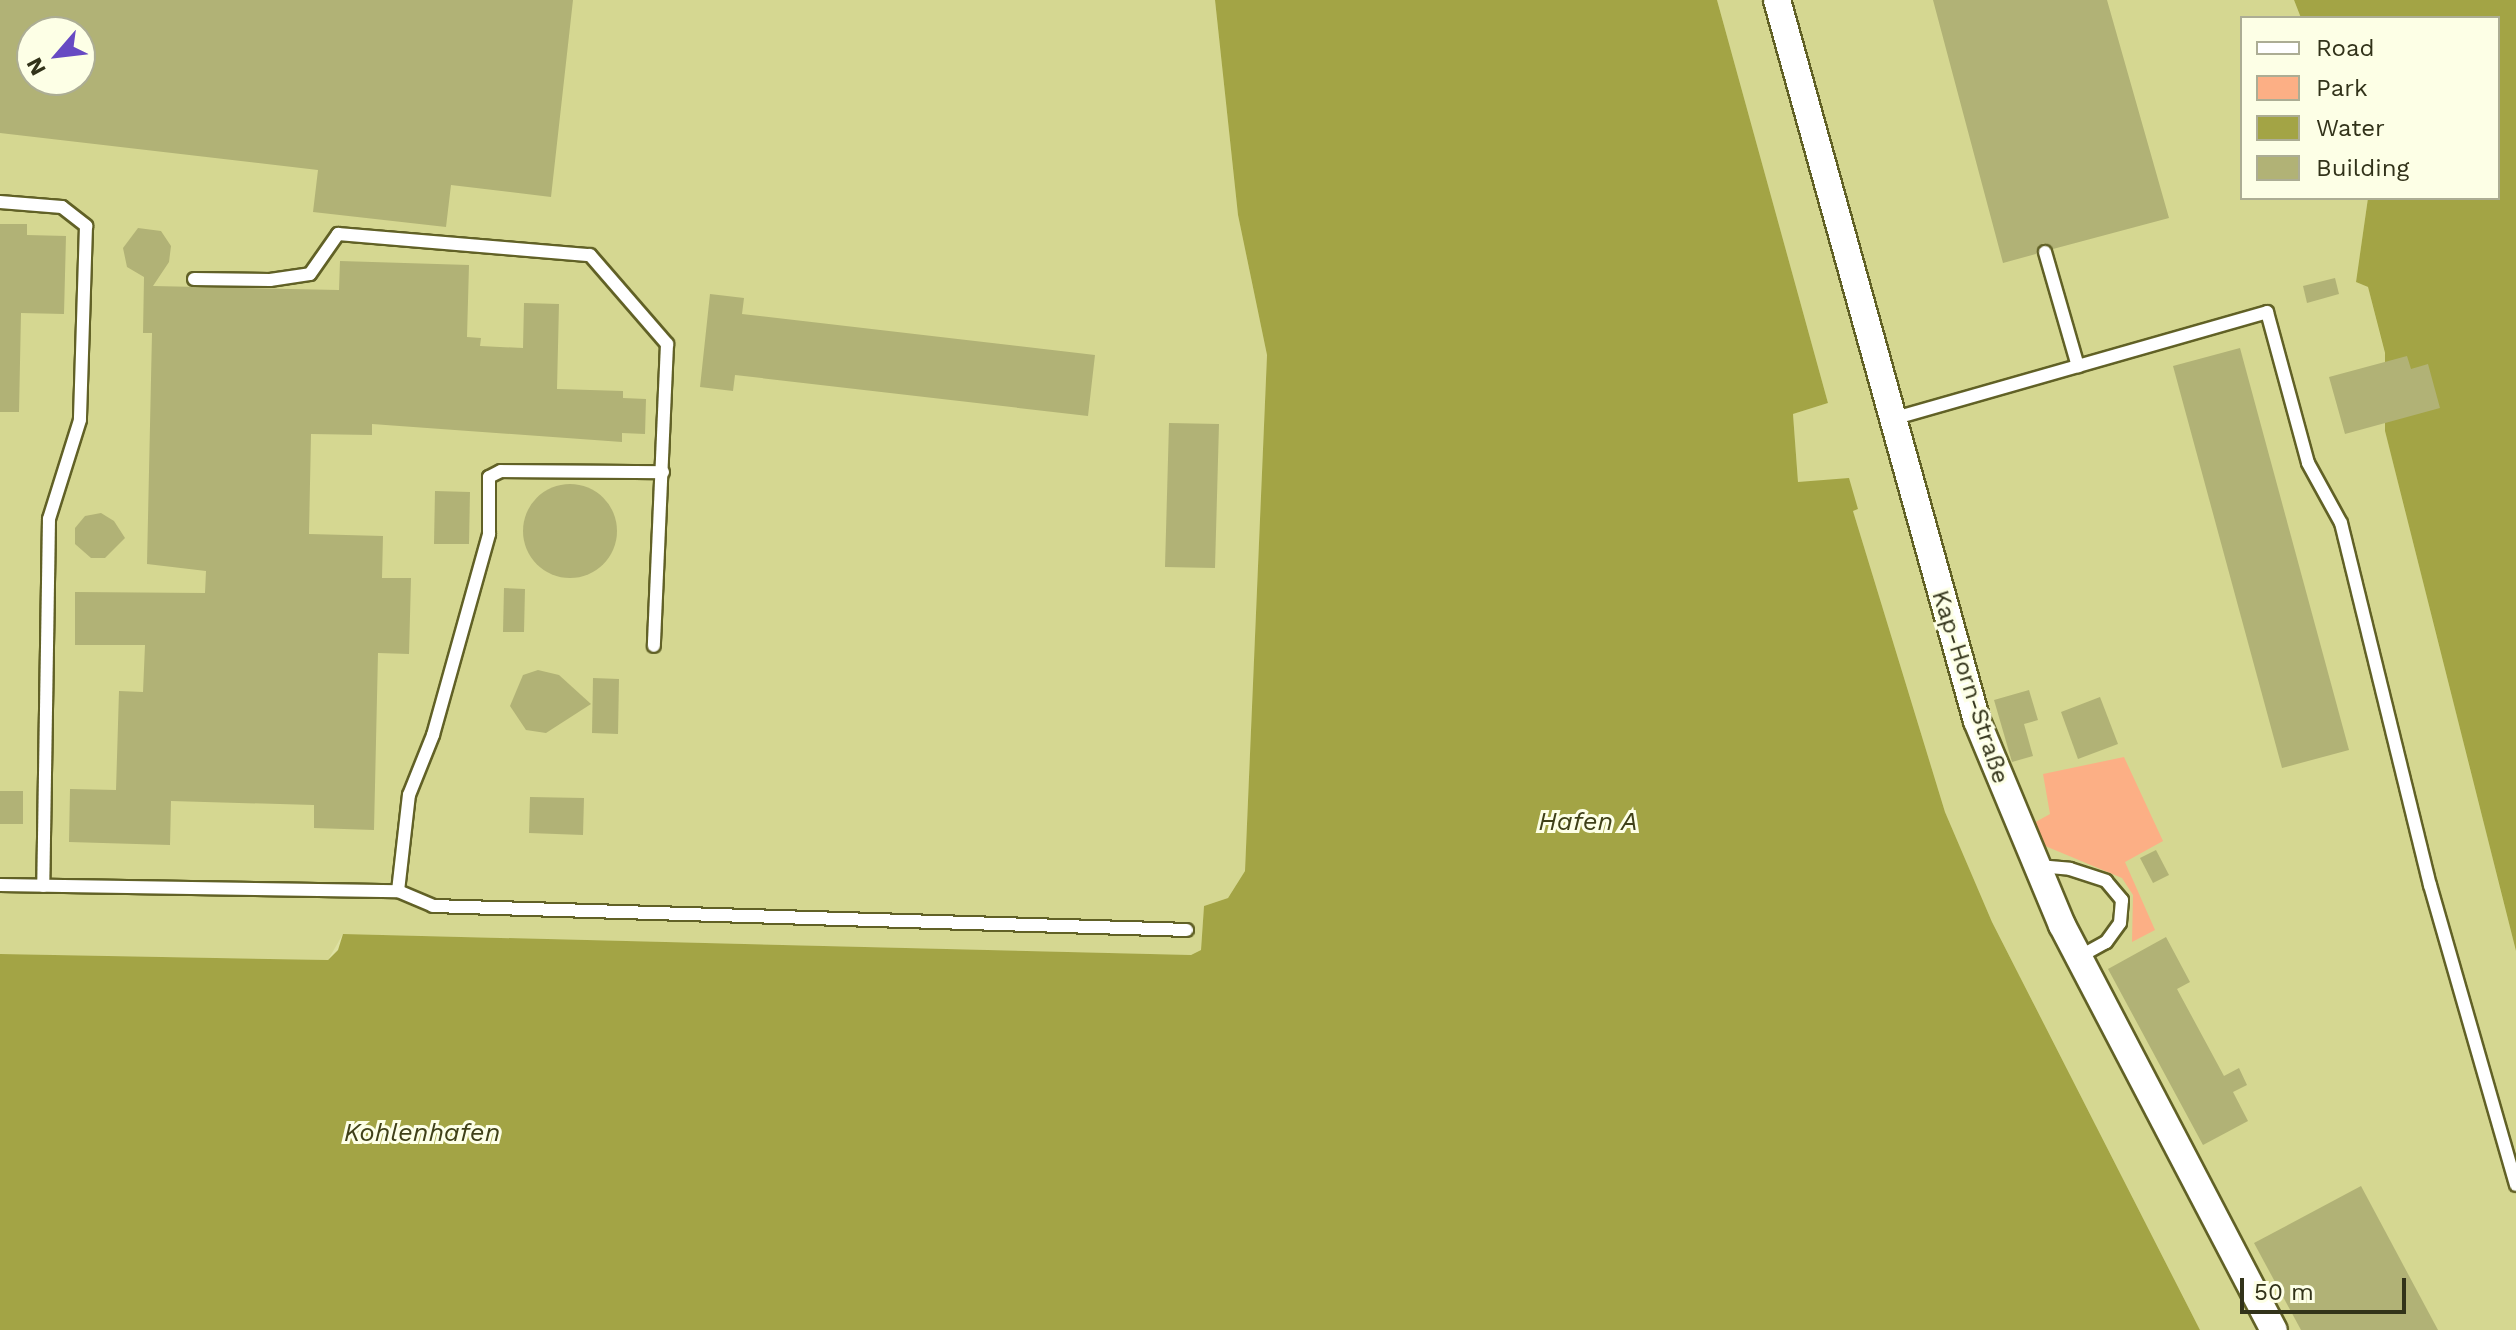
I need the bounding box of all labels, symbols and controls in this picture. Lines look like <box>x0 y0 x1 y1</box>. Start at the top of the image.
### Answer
north arrow <box>16 16 96 96</box>
legend <box>2240 16 2500 200</box>
text: Road <box>2316 34 2375 62</box>
text: N <box>21 53 51 80</box>
text: Park <box>2316 74 2368 102</box>
text: Water <box>2316 114 2385 142</box>
text: Building <box>2316 154 2409 182</box>
street label: Kap-Horn-Straße <box>1925 587 2015 787</box>
water label: Hafen A <box>1538 806 1638 838</box>
water label: Kohlenhafen <box>344 1117 500 1149</box>
scale bar <box>2244 1262 2410 1312</box>
text: 50 m <box>2254 1278 2314 1306</box>

